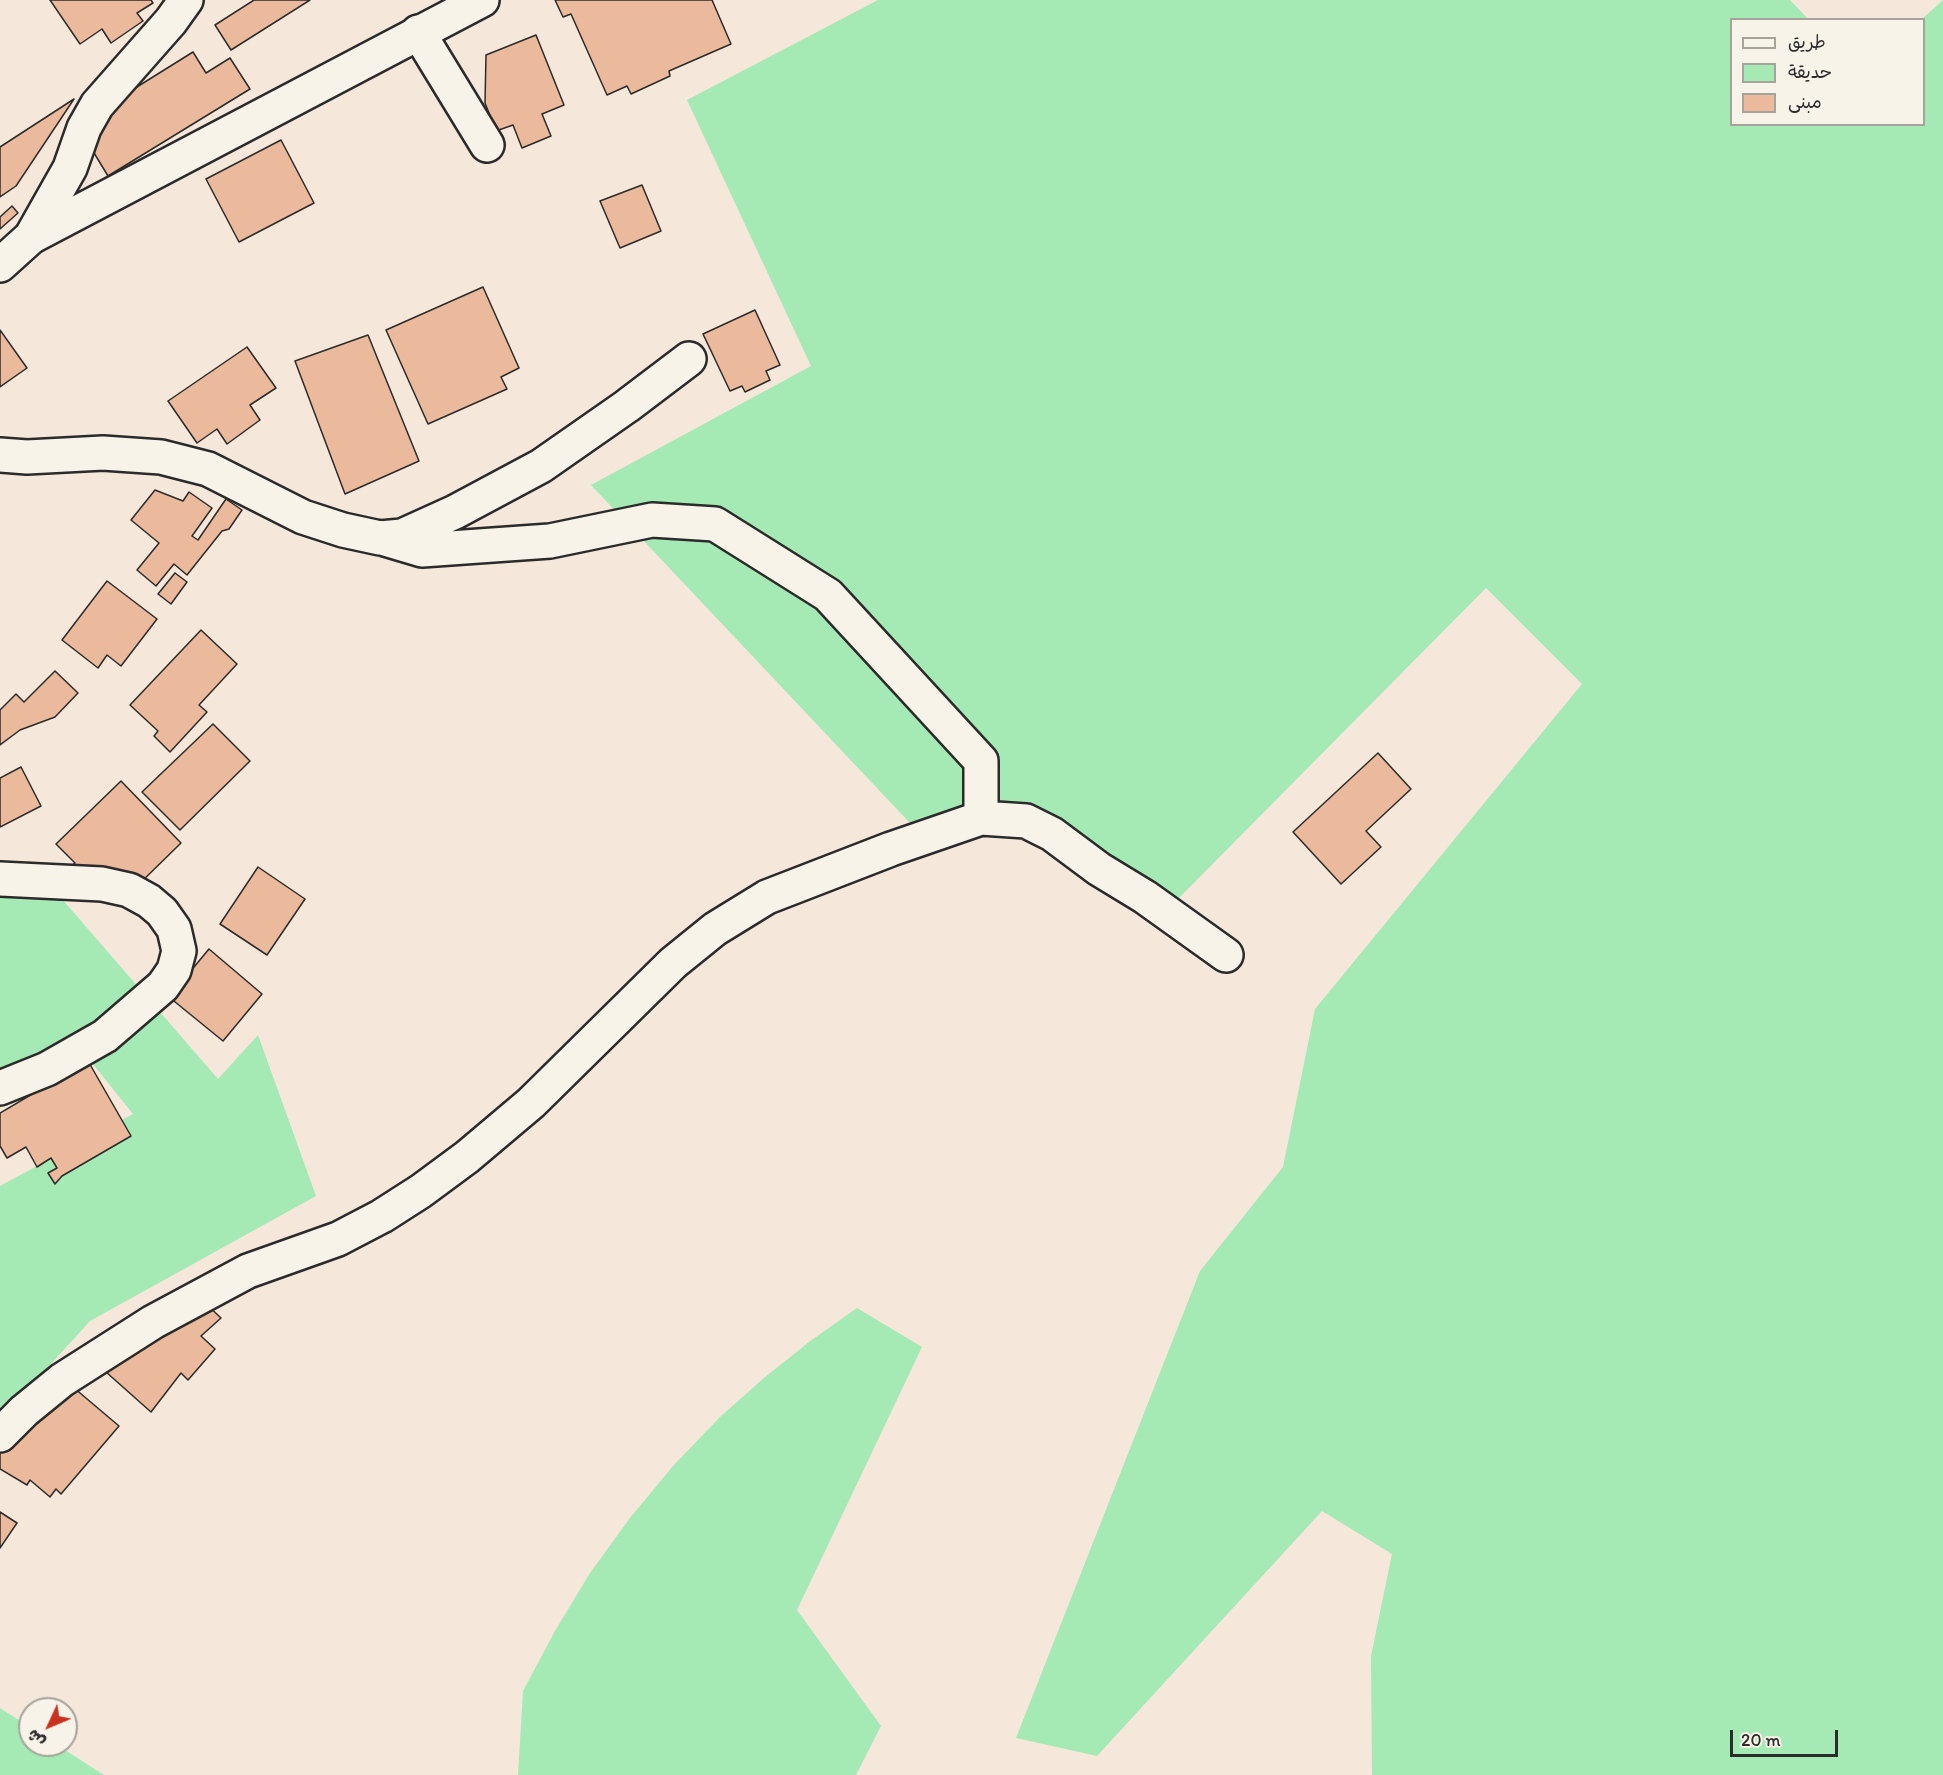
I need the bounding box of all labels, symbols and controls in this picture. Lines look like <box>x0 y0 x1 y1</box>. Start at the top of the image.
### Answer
legend <box>1730 18 1925 126</box>
text: طريق <box>1788 31 1826 53</box>
text: حديقة <box>1788 61 1832 83</box>
text: مبنى <box>1788 91 1822 113</box>
north arrow <box>18 1697 78 1757</box>
scale bar <box>1733 1718 1841 1756</box>
text: ش <box>23 1726 49 1751</box>
text: 20 m <box>1741 1729 1781 1751</box>

